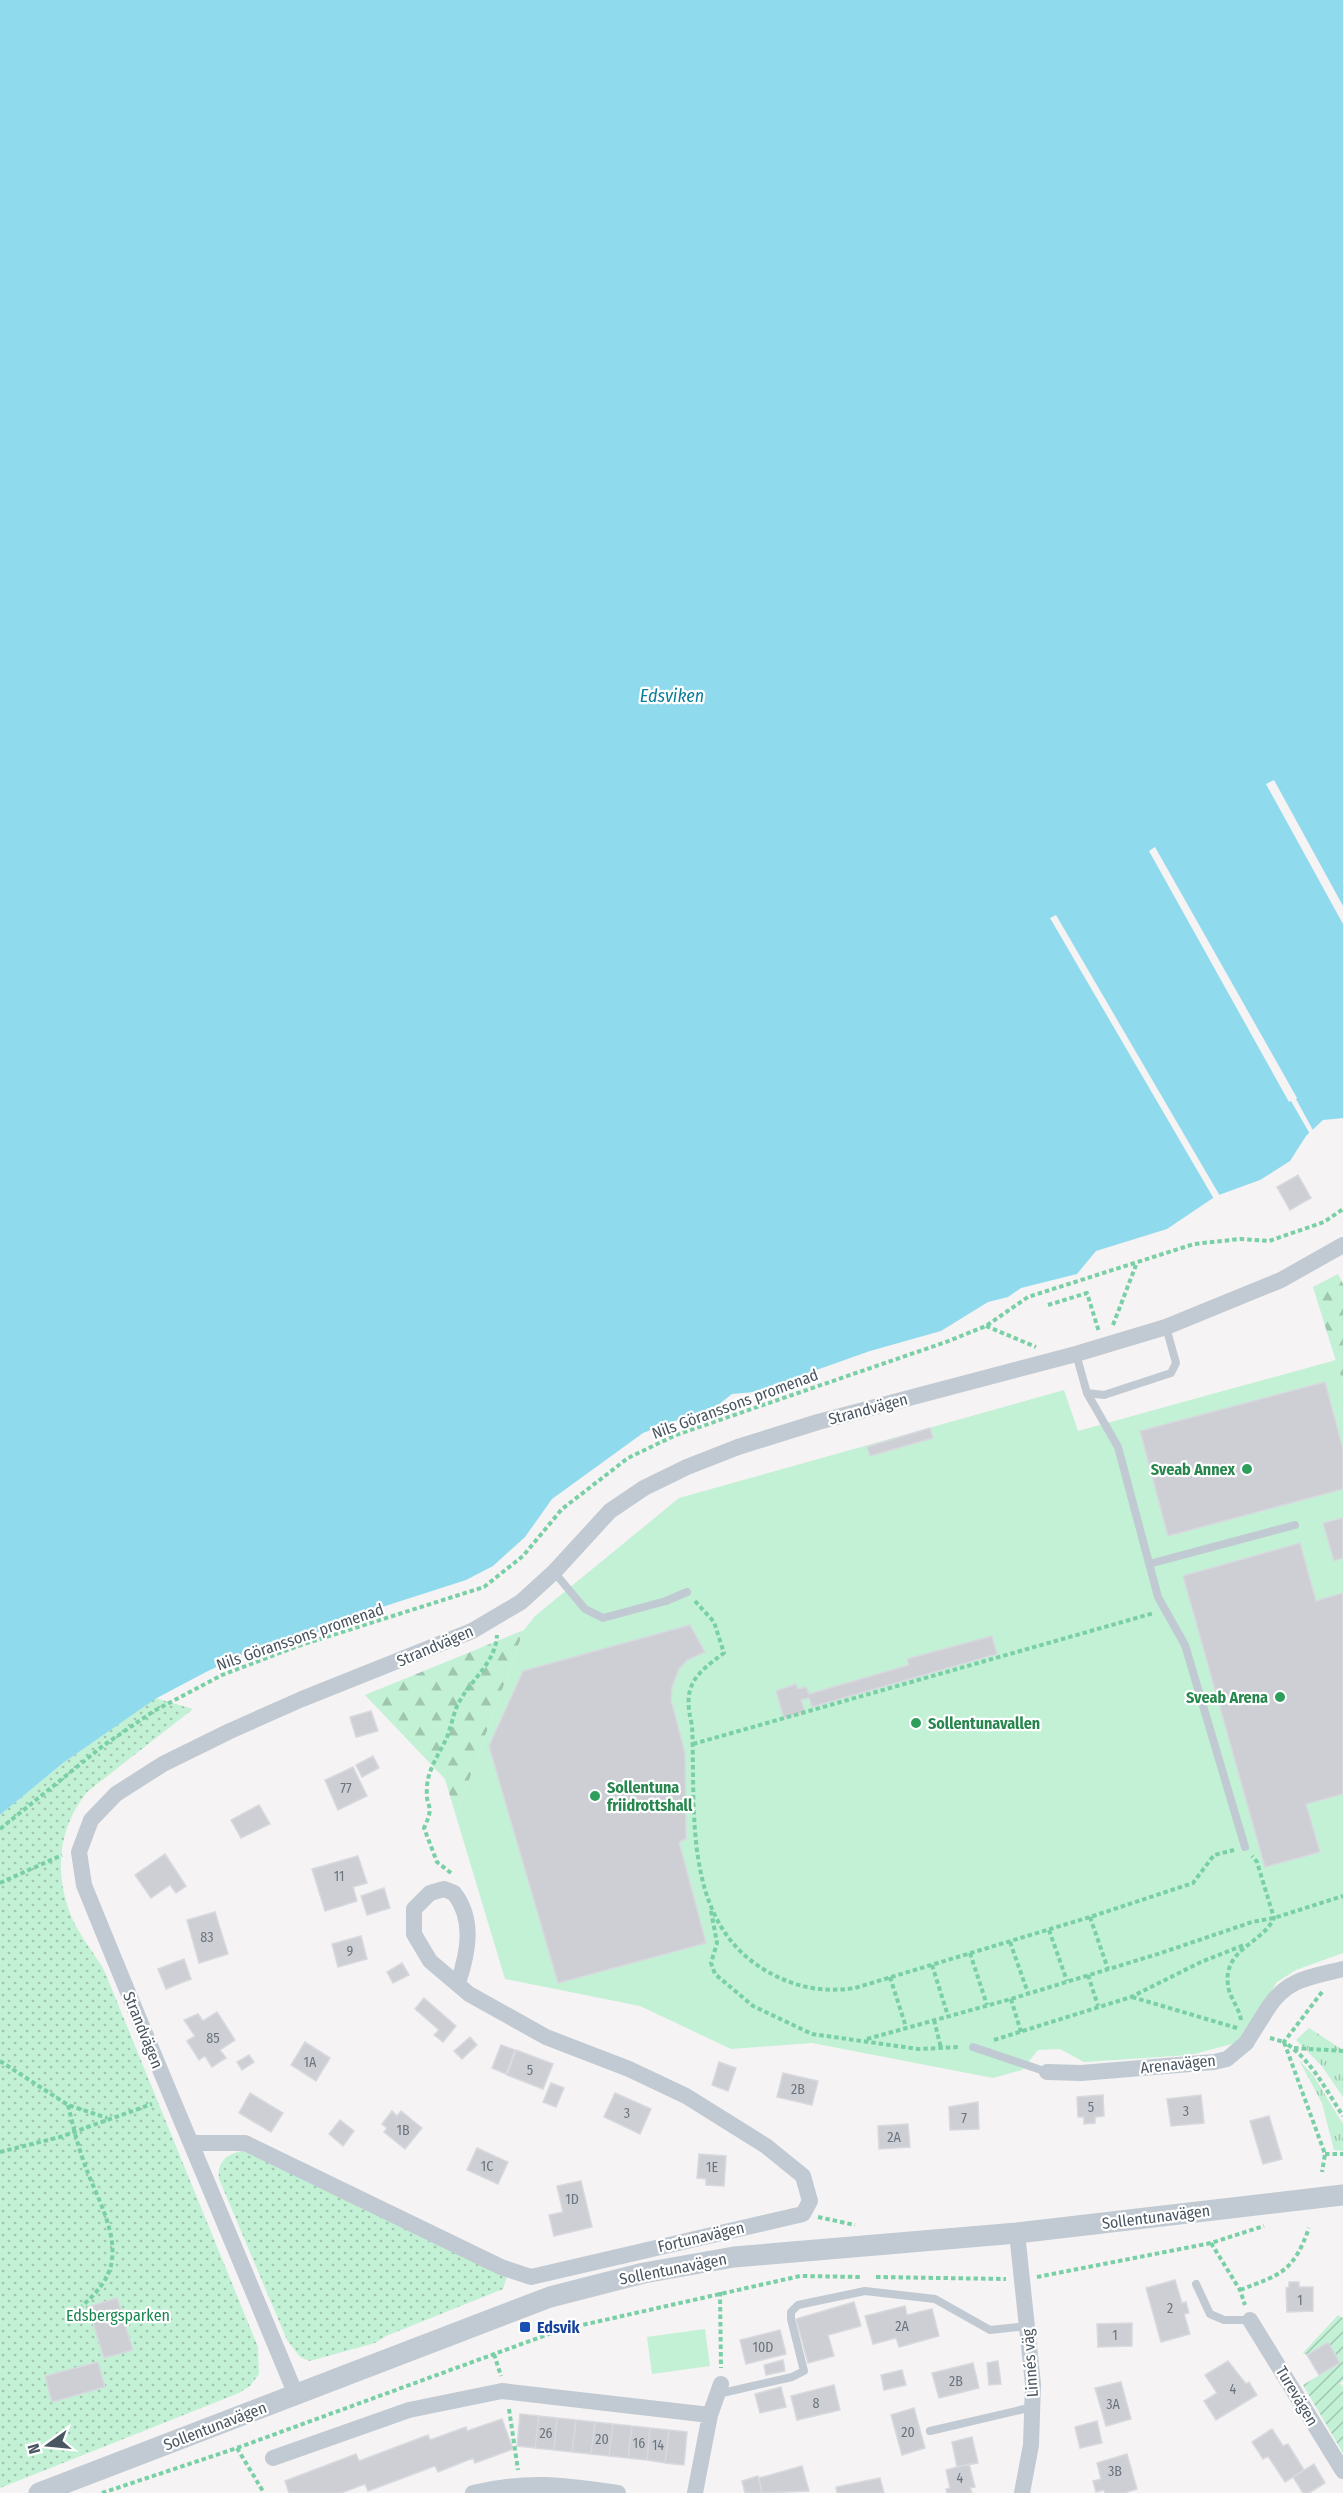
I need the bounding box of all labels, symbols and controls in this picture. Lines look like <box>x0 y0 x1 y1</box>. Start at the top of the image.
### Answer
water label: Edsviken <box>640 685 704 707</box>
street label: Nils Göranssons promenad <box>649 1365 821 1443</box>
street label: Strandvägen <box>826 1389 910 1429</box>
place label: Sveab Annex <box>1151 1460 1235 1479</box>
marker: Sveab Annex <box>1240 1462 1254 1476</box>
street label: Nils Göranssons promenad <box>214 1599 386 1675</box>
street label: Strandvägen <box>394 1621 476 1671</box>
place label: Sveab Arena <box>1186 1688 1268 1707</box>
marker: Sveab Arena <box>1273 1690 1287 1704</box>
place label: Sollentunavallen <box>928 1714 1040 1733</box>
marker: Sollentunavallen <box>909 1716 923 1730</box>
place label: Sollentuna friidrottshall <box>607 1778 693 1815</box>
house number: 77 <box>340 1780 352 1797</box>
marker: Sollentuna friidrottshall <box>588 1789 602 1803</box>
house number: 11 <box>334 1868 344 1885</box>
house number: 83 <box>200 1929 214 1946</box>
house number: 9 <box>347 1943 354 1960</box>
street label: Strandvägen <box>119 1989 167 2071</box>
house number: 85 <box>206 2030 220 2047</box>
street label: Arenavägen <box>1139 2051 1217 2077</box>
house number: 1A <box>304 2054 317 2071</box>
house number: 5 <box>527 2062 533 2079</box>
house number: 2B <box>791 2081 805 2098</box>
house number: 5 <box>1088 2099 1094 2116</box>
house number: 3 <box>1183 2103 1189 2120</box>
house number: 3 <box>624 2105 630 2122</box>
house number: 7 <box>961 2110 967 2127</box>
house number: 1B <box>396 2122 410 2139</box>
house number: 2A <box>887 2129 901 2146</box>
house number: 1C <box>481 2158 493 2175</box>
house number: 1E <box>706 2159 718 2176</box>
house number: 1D <box>565 2191 579 2208</box>
street label: Sollentunavägen <box>1101 2201 1211 2233</box>
street label: Fortunavägen <box>656 2218 746 2256</box>
street label: Sollentunavägen <box>618 2249 728 2289</box>
house number: 1 <box>1297 2292 1303 2309</box>
house number: 2 <box>1167 2300 1173 2317</box>
park label: Edsbergsparken <box>66 2306 170 2325</box>
place label: Edsvik <box>537 2318 580 2337</box>
house number: 2A <box>895 2318 909 2335</box>
marker: Edsvik <box>518 2320 532 2334</box>
house number: 1 <box>1112 2327 1118 2344</box>
street label: Linnés väg <box>1018 2328 1042 2398</box>
house number: 10D <box>753 2339 773 2356</box>
street label: Turevägen <box>1272 2363 1322 2429</box>
house number: 2B <box>949 2373 963 2390</box>
house number: 4 <box>1230 2381 1237 2398</box>
house number: 8 <box>813 2395 820 2412</box>
house number: 3A <box>1106 2396 1120 2413</box>
street label: Sollentunavägen <box>161 2398 269 2454</box>
north arrow <box>18 2415 78 2475</box>
house number: 20 <box>901 2424 915 2441</box>
house number: 26 <box>539 2425 553 2442</box>
house number: 20 <box>595 2431 609 2448</box>
house number: 16 <box>633 2435 645 2452</box>
house number: 14 <box>652 2437 664 2454</box>
text: N <box>24 2442 44 2456</box>
house number: 3B <box>1108 2463 1122 2480</box>
house number: 4 <box>957 2470 964 2487</box>

